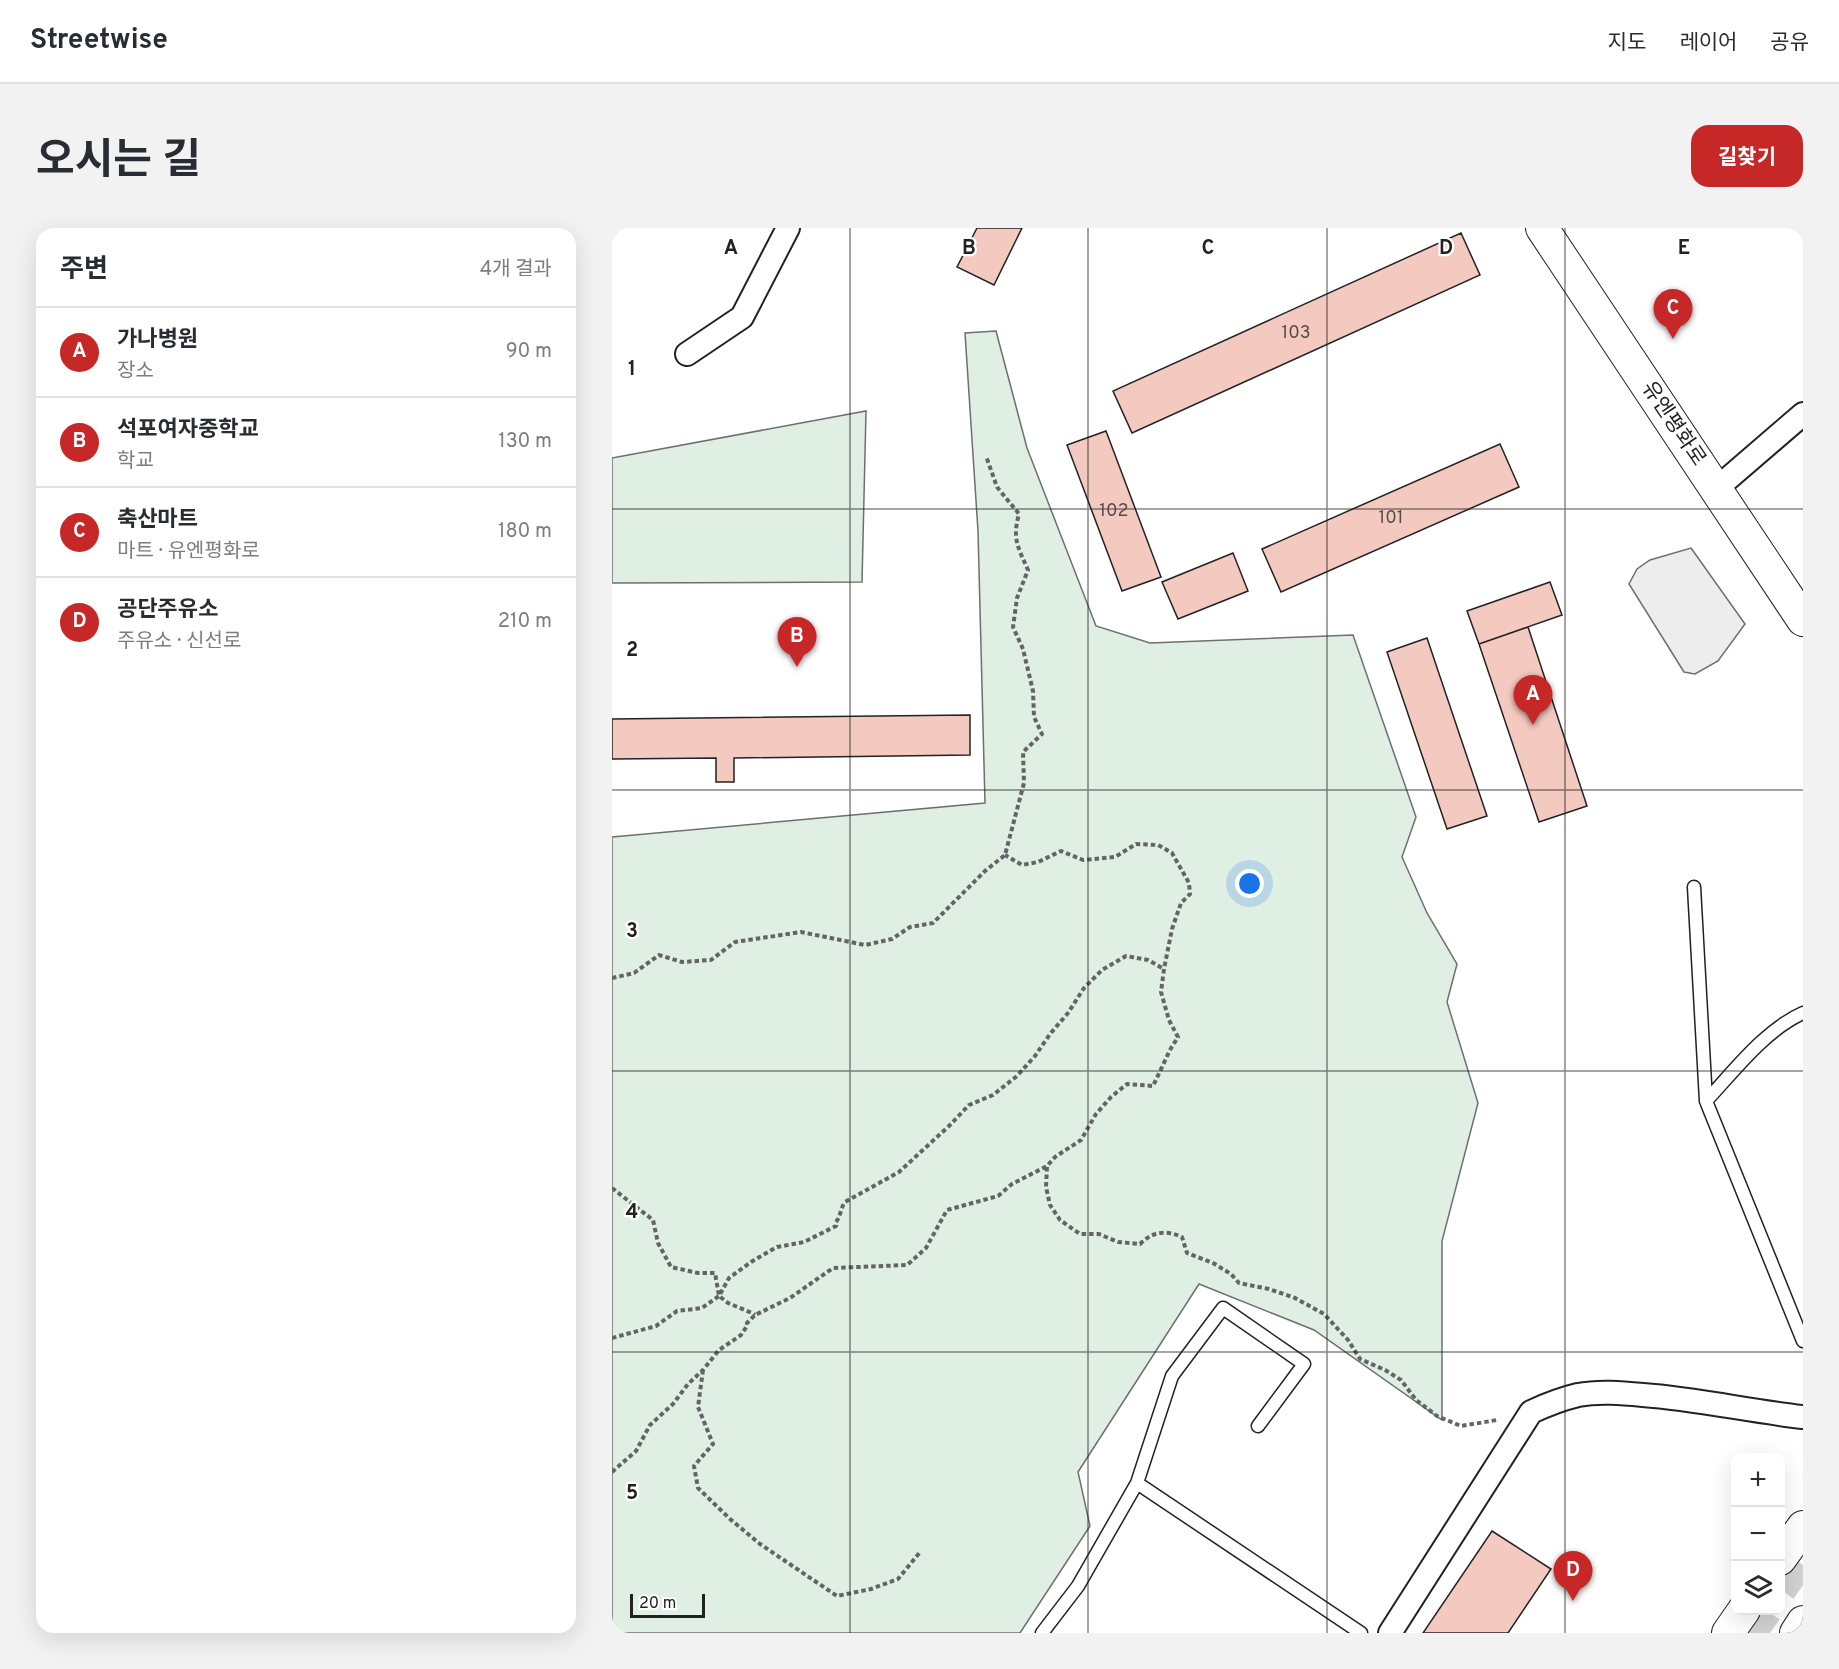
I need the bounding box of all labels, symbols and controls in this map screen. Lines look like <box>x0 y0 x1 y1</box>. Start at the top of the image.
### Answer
text: Streetwise <box>30 23 168 59</box>
text: 지도 <box>1608 30 1646 57</box>
text: 레이어 <box>1679 30 1737 57</box>
text: 공유 <box>1770 30 1809 57</box>
button: 길찾기 <box>1691 125 1803 187</box>
text: 오시는 길 <box>36 136 201 189</box>
text: A <box>724 236 738 262</box>
text: B <box>962 236 976 262</box>
text: C <box>1202 236 1214 262</box>
text: D <box>1439 236 1453 262</box>
text: E <box>1678 236 1690 262</box>
text: 주변 <box>60 254 108 287</box>
text: 4개 결과 <box>480 257 552 283</box>
pin: C <box>1654 290 1692 339</box>
house number: 103 <box>1281 322 1311 345</box>
text: 가나병원 <box>117 327 198 354</box>
text: A <box>72 339 87 365</box>
text: 90 m <box>506 339 552 365</box>
text: 1 <box>628 357 636 383</box>
text: 장소 <box>117 359 154 385</box>
street label: 유엔평화로 <box>1635 376 1711 472</box>
text: 석포여자중학교 <box>117 417 259 444</box>
text: B <box>73 429 86 455</box>
text: 130 m <box>498 429 552 455</box>
text: 학교 <box>117 449 154 475</box>
house number: 102 <box>1099 500 1129 523</box>
text: 축산마트 <box>117 507 198 534</box>
house number: 101 <box>1379 507 1403 530</box>
text: C <box>73 519 86 545</box>
text: 180 m <box>498 519 552 545</box>
text: 마트 · 유엔평화로 <box>117 539 260 565</box>
text: 공단주유소 <box>117 597 218 624</box>
text: D <box>72 609 87 635</box>
text: 210 m <box>498 609 552 635</box>
pin: B <box>778 618 816 667</box>
text: 주유소 · 신선로 <box>117 629 241 655</box>
text: 2 <box>626 638 638 664</box>
pin: A <box>1514 676 1552 725</box>
your location <box>1235 869 1264 898</box>
text: 3 <box>626 919 638 945</box>
text: 4 <box>626 1200 638 1226</box>
map controls <box>1731 1453 1785 1615</box>
button: + <box>1731 1453 1785 1507</box>
text: 5 <box>626 1481 638 1507</box>
button: − <box>1731 1507 1785 1561</box>
pin: D <box>1554 1552 1592 1601</box>
button: layers <box>1731 1561 1785 1615</box>
scale bar <box>630 1591 705 1618</box>
text: 20 m <box>639 1594 676 1614</box>

